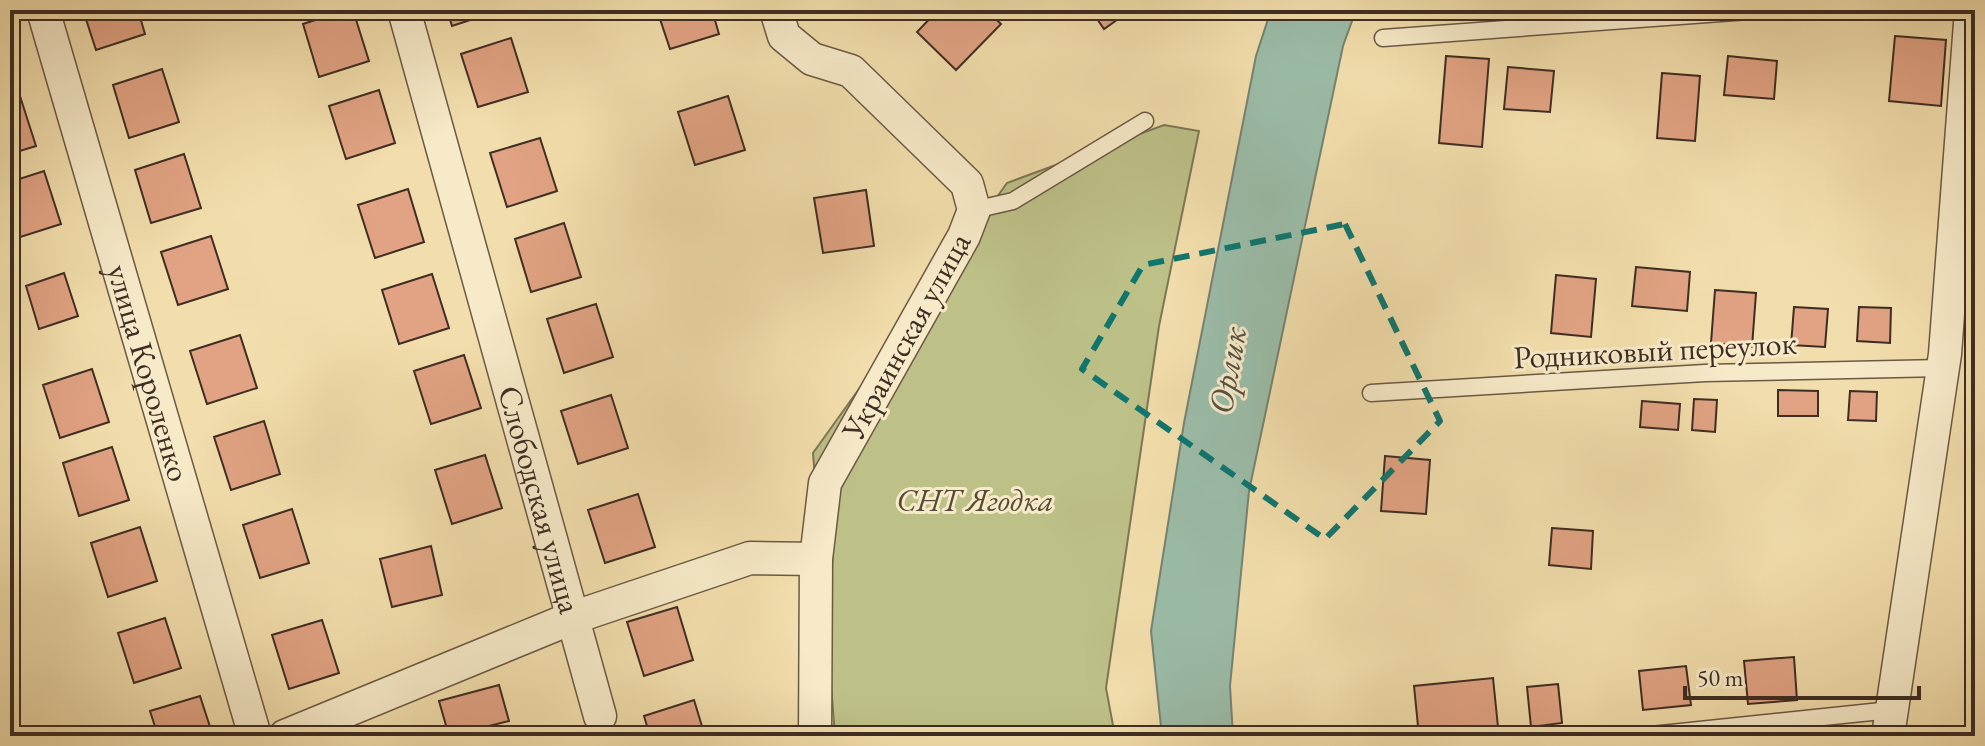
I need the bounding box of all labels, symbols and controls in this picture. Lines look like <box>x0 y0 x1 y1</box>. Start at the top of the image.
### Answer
street label: Украинская улица <box>831 225 980 448</box>
street label: улица Короленко <box>97 259 201 486</box>
water label: Орлик <box>1198 322 1256 417</box>
street label: Родниковый переулок <box>1512 322 1798 378</box>
street label: Слободская улица <box>488 381 592 618</box>
park label: СНТ Ягодка <box>896 479 1054 521</box>
scale bar <box>1685 650 1919 700</box>
text: 50 m <box>1697 662 1744 693</box>

